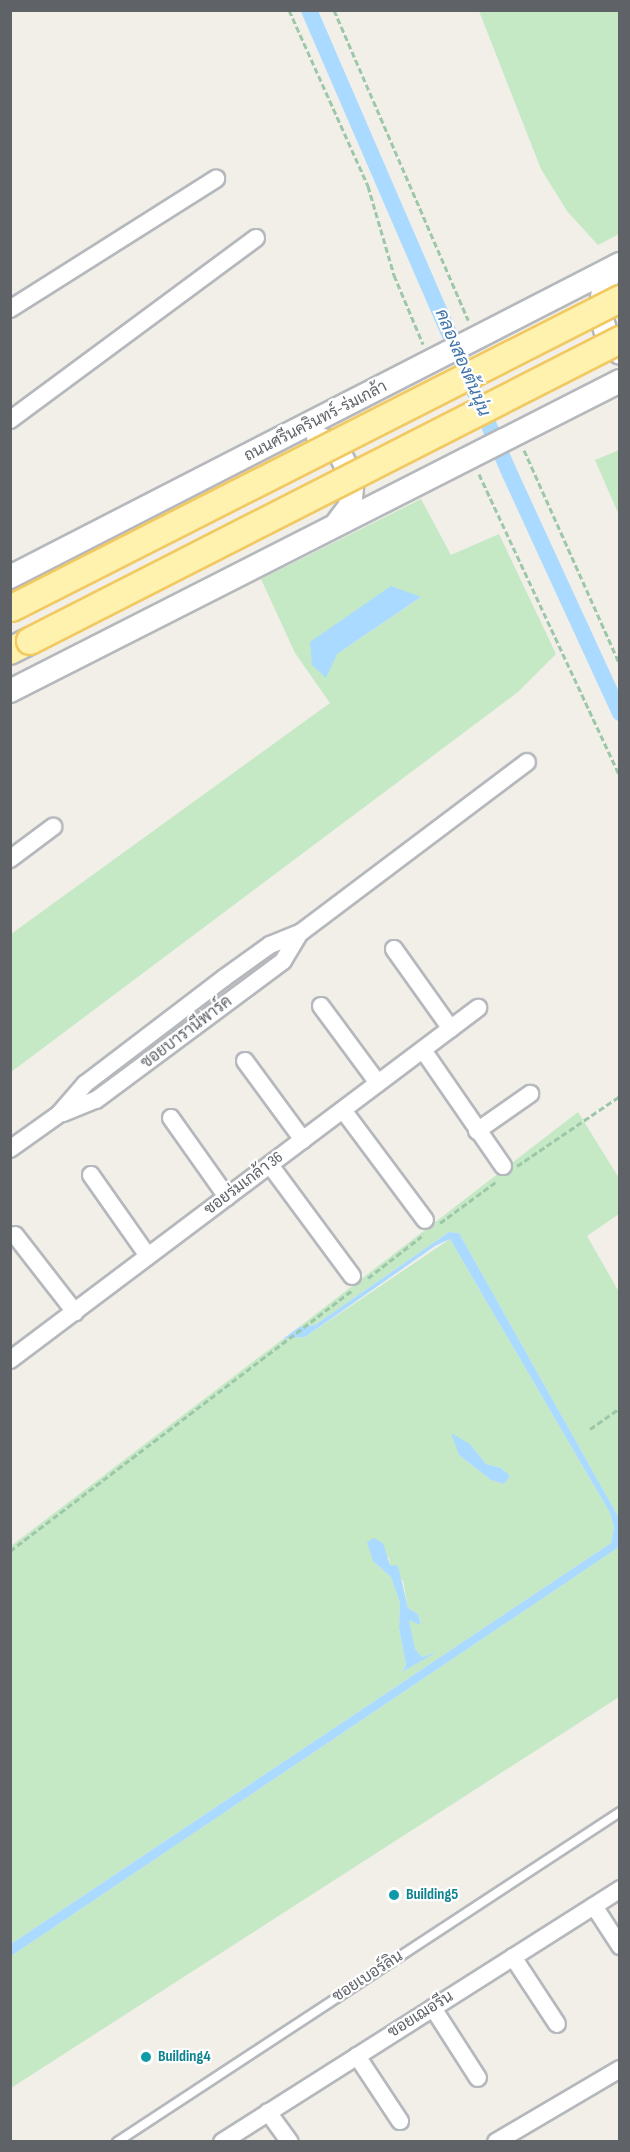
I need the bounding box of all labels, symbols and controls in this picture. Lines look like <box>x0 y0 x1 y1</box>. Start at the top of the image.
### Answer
water label: คลองสองต้นนุ่น <box>430 306 494 420</box>
street label: ถนนศรีนครินทร์-ร่มเกล้า <box>241 378 391 466</box>
street label: ซอยบารานีพาร์ค <box>138 993 236 1073</box>
street label: ซอยร่มเกล้า 36 <box>201 1148 287 1220</box>
place label: Building5 <box>406 1885 458 1905</box>
marker: Building5 <box>387 1888 401 1902</box>
street label: ซอยเบอร์ลิน <box>329 1947 407 2007</box>
street label: ซอยเฌอรีน <box>385 1987 457 2043</box>
place label: Building4 <box>158 2047 211 2067</box>
marker: Building4 <box>139 2050 153 2064</box>

